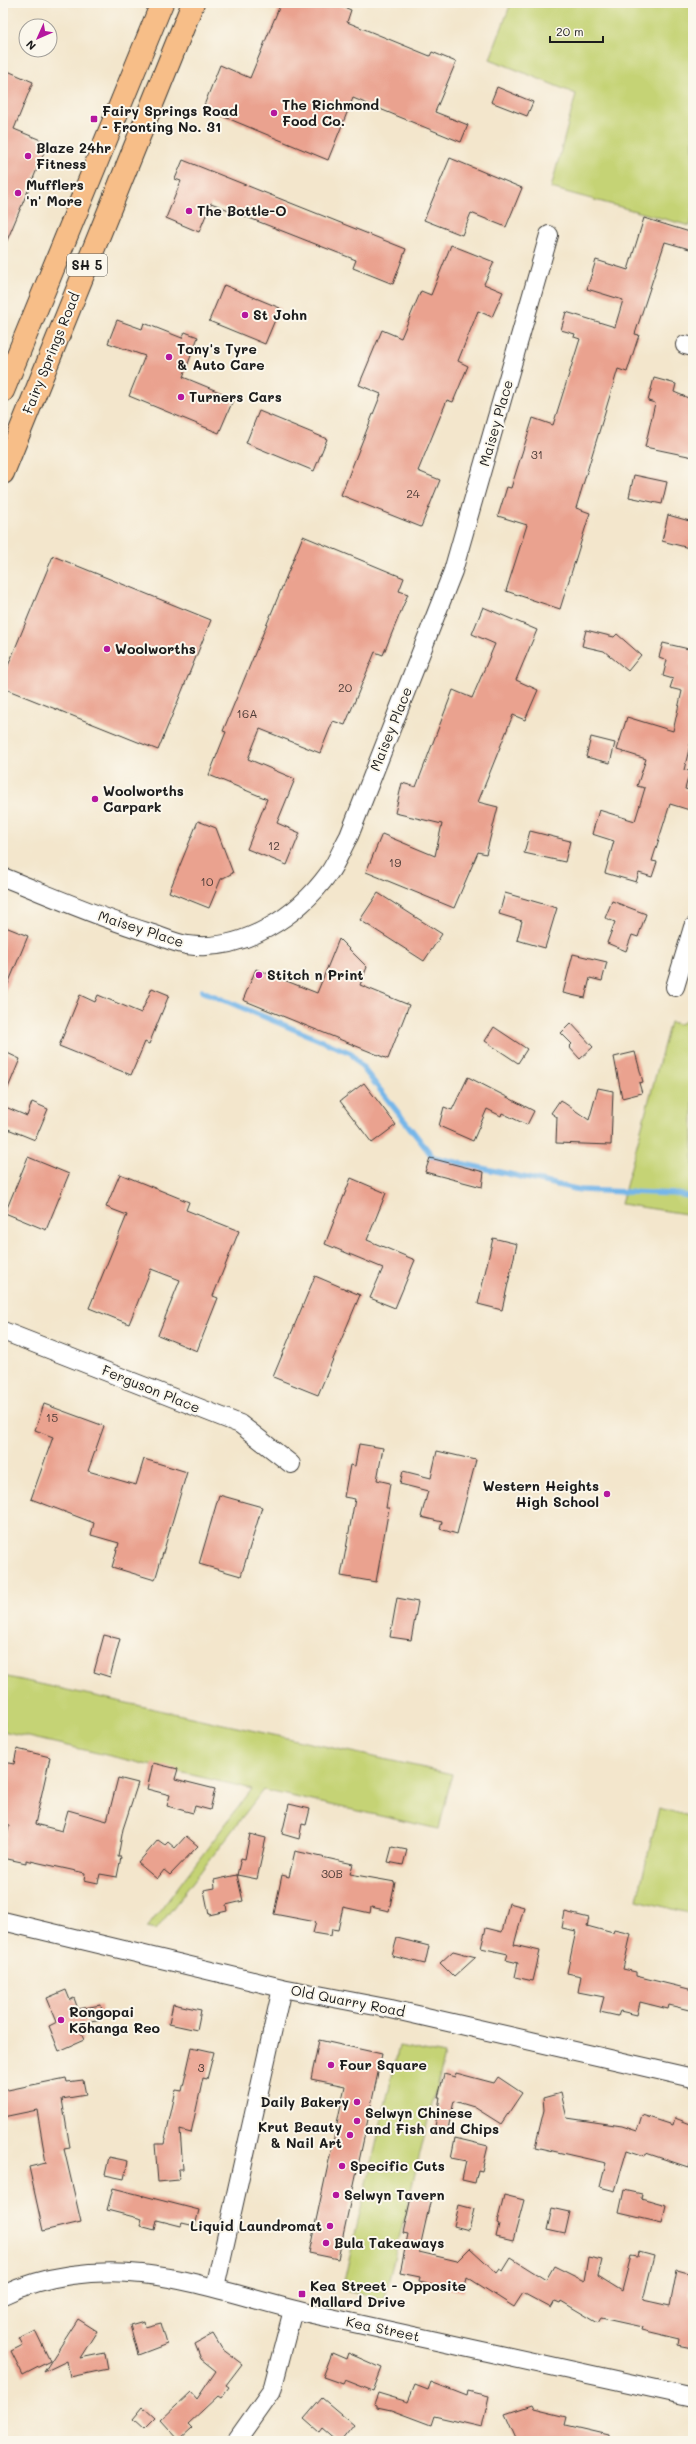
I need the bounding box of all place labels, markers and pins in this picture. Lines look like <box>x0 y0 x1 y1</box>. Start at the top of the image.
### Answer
place label: The Richmond Food Co. <box>282 95 379 130</box>
place label: Fairy Springs Road - Fronting No. 31 <box>102 101 238 136</box>
marker: The Richmond Food Co. <box>269 108 279 118</box>
marker: Fairy Springs Road - Fronting No. 31 <box>89 114 99 124</box>
place label: Blaze 24hr Fitness <box>36 138 111 173</box>
marker: Blaze 24hr Fitness <box>23 151 33 161</box>
place label: Mufflers 'n' More <box>26 175 84 210</box>
marker: Mufflers 'n' More <box>13 188 23 198</box>
place label: The Bottle-O <box>197 201 287 220</box>
marker: The Bottle-O <box>184 206 194 216</box>
place label: St John <box>253 305 307 324</box>
marker: St John <box>240 310 250 320</box>
place label: Tony's Tyre & Auto Care <box>177 339 265 374</box>
marker: Tony's Tyre & Auto Care <box>164 352 174 362</box>
place label: Turners Cars <box>189 387 282 406</box>
marker: Turners Cars <box>176 392 186 402</box>
place label: Woolworths <box>115 639 196 658</box>
marker: Woolworths <box>102 644 112 654</box>
place label: Woolworths Carpark <box>103 781 184 816</box>
marker: Woolworths Carpark <box>90 794 100 804</box>
place label: Stitch n Print <box>267 965 363 984</box>
marker: Stitch n Print <box>254 970 264 980</box>
place label: Western Heights High School <box>483 1476 599 1511</box>
marker: Western Heights High School <box>602 1489 612 1499</box>
place label: Rongopai Kōhanga Reo <box>69 2002 160 2037</box>
marker: Rongopai Kōhanga Reo <box>56 2015 66 2025</box>
place label: Four Square <box>339 2055 427 2074</box>
marker: Four Square <box>326 2060 336 2070</box>
place label: Daily Bakery <box>260 2092 349 2111</box>
marker: Daily Bakery <box>352 2097 362 2107</box>
place label: Selwyn Chinese and Fish and Chips <box>365 2103 499 2138</box>
marker: Selwyn Chinese and Fish and Chips <box>352 2116 362 2126</box>
place label: Krut Beauty & Nail Art <box>258 2117 342 2152</box>
marker: Krut Beauty & Nail Art <box>345 2130 355 2140</box>
place label: Specific Cuts <box>350 2156 445 2175</box>
marker: Specific Cuts <box>337 2161 347 2171</box>
place label: Selwyn Tavern <box>344 2185 444 2204</box>
marker: Selwyn Tavern <box>331 2190 341 2200</box>
place label: Liquid Laundromat <box>190 2216 322 2235</box>
marker: Liquid Laundromat <box>325 2221 335 2231</box>
place label: Bula Takeaways <box>334 2233 444 2252</box>
marker: Bula Takeaways <box>321 2238 331 2248</box>
place label: Kea Street - Opposite Mallard Drive <box>310 2276 466 2311</box>
marker: Kea Street - Opposite Mallard Drive <box>297 2289 307 2299</box>

